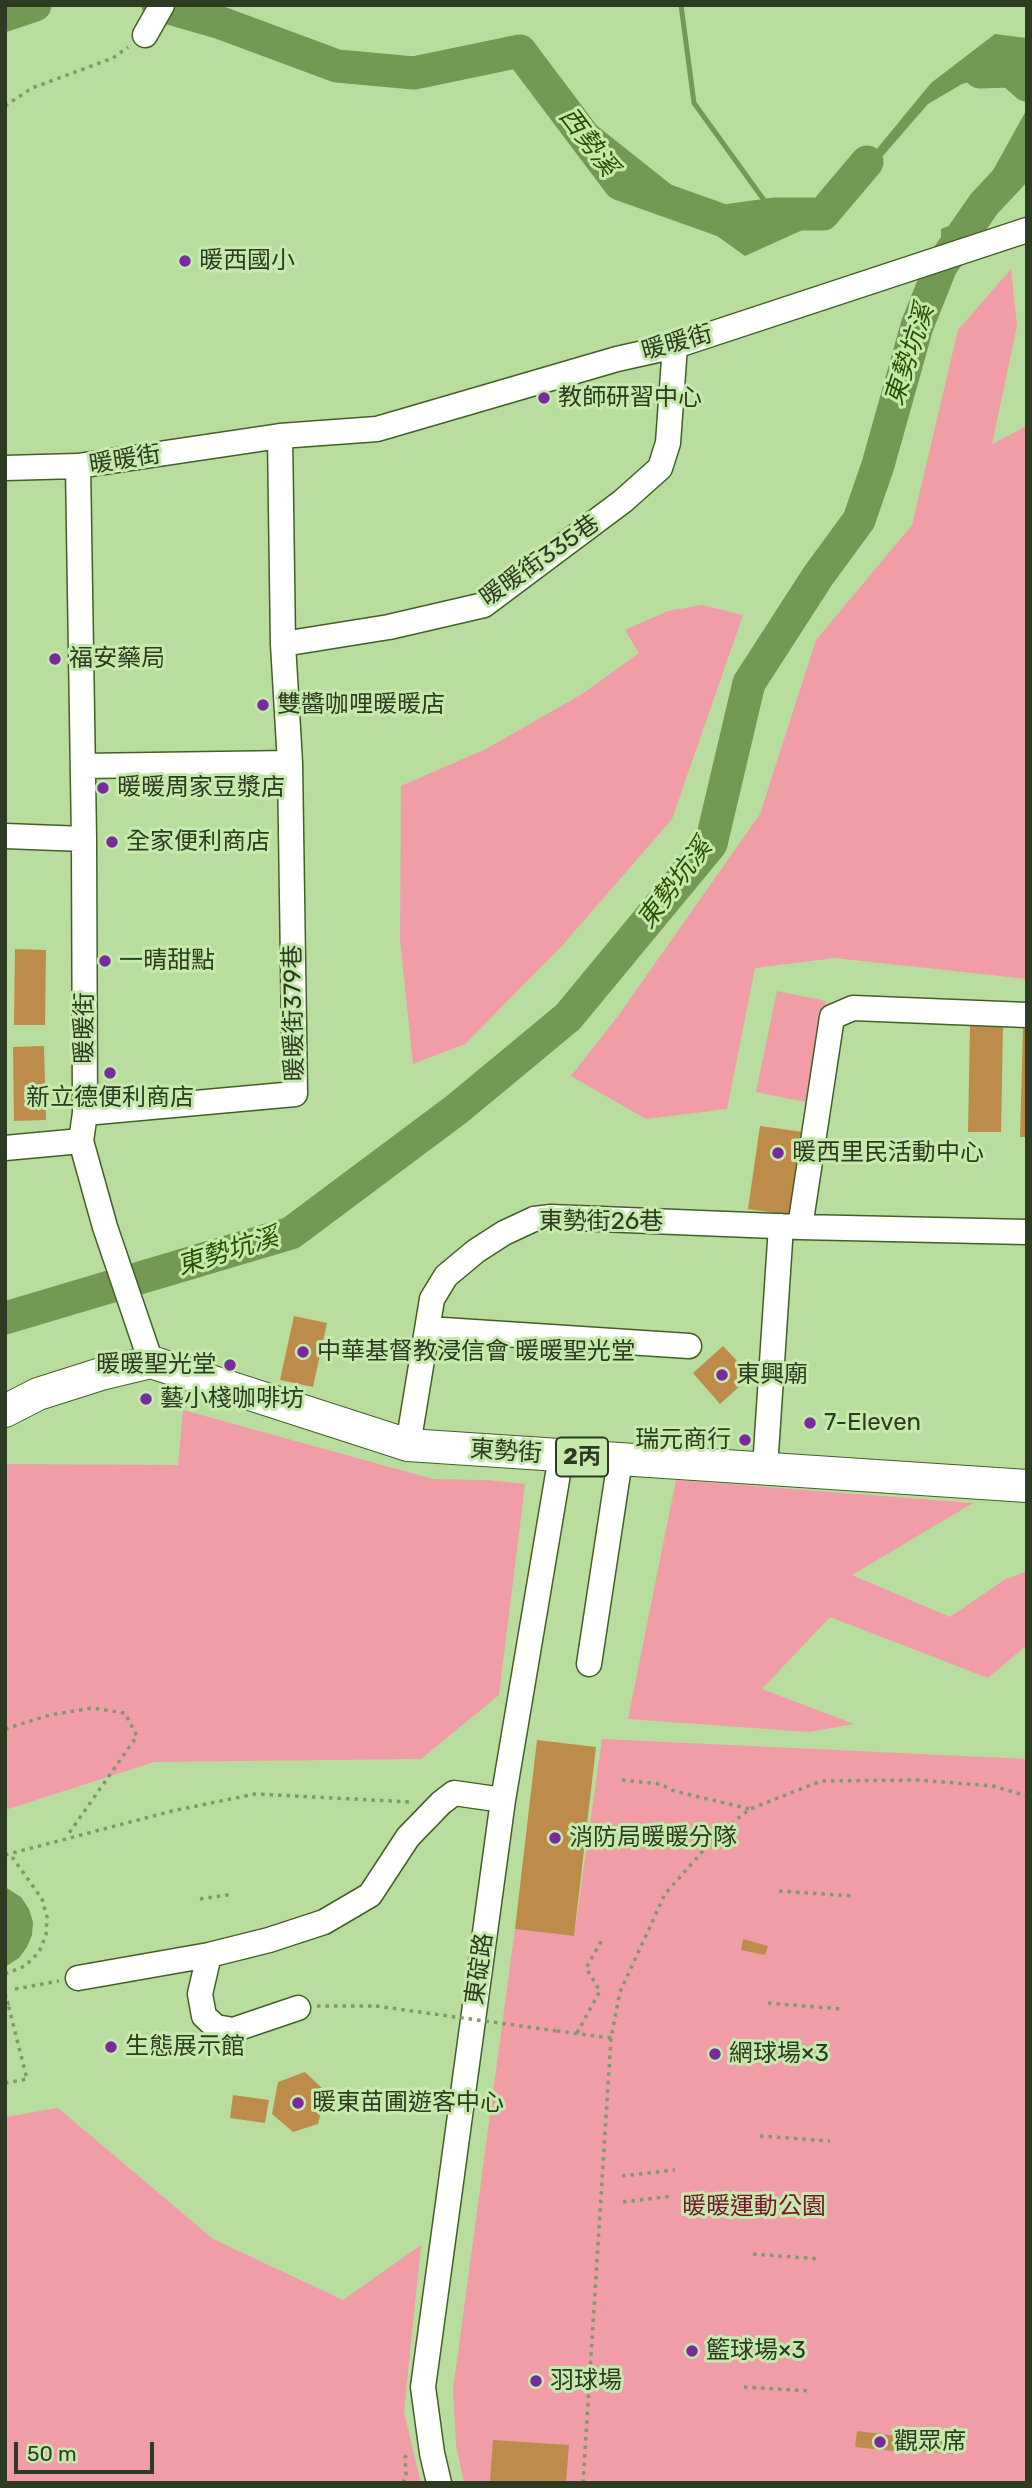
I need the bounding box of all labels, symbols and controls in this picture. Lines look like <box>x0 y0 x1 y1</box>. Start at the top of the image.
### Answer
water label: 西勢溪 <box>552 101 624 183</box>
place label: 暖西國小 <box>199 247 295 275</box>
marker: 暖西國小 <box>177 253 193 269</box>
water label: 東勢坑溪 <box>879 301 941 409</box>
street label: 暖暖街 <box>638 320 716 366</box>
place label: 教師研習中心 <box>558 384 702 412</box>
marker: 教師研習中心 <box>536 390 552 406</box>
street label: 暖暖街 <box>87 440 163 480</box>
street label: 暖暖街335巷 <box>475 509 605 613</box>
place label: 福安藥局 <box>69 645 165 673</box>
marker: 福安藥局 <box>47 651 63 667</box>
place label: 雙醬咖哩暖暖店 <box>277 691 445 719</box>
marker: 雙醬咖哩暖暖店 <box>255 697 271 713</box>
place label: 暖暖周家豆漿店 <box>117 774 285 802</box>
marker: 暖暖周家豆漿店 <box>95 780 111 796</box>
place label: 全家便利商店 <box>126 828 270 856</box>
water label: 東勢坑溪 <box>631 833 719 935</box>
marker: 全家便利商店 <box>104 834 120 850</box>
street label: 暖暖街379巷 <box>278 944 310 1082</box>
place label: 一晴甜點 <box>119 947 215 975</box>
marker: 一晴甜點 <box>97 953 113 969</box>
street label: 暖暖街 <box>71 992 99 1064</box>
marker: 新立德便利商店 <box>102 1065 118 1081</box>
place label: 新立德便利商店 <box>26 1084 194 1112</box>
place label: 暖西里民活動中心 <box>792 1139 984 1167</box>
marker: 暖西里民活動中心 <box>770 1145 786 1161</box>
street label: 東勢街26巷 <box>539 1208 663 1236</box>
water label: 東勢坑溪 <box>174 1222 282 1282</box>
place label: 中華基督教浸信會 暖暖聖光堂 <box>317 1338 635 1366</box>
marker: 中華基督教浸信會 暖暖聖光堂 <box>295 1344 311 1360</box>
place label: 暖暖聖光堂 <box>96 1351 216 1379</box>
marker: 暖暖聖光堂 <box>222 1357 238 1373</box>
place label: 東興廟 <box>736 1361 808 1389</box>
marker: 東興廟 <box>714 1367 730 1383</box>
place label: 藝小棧咖啡坊 <box>160 1385 304 1413</box>
marker: 藝小棧咖啡坊 <box>138 1391 154 1407</box>
place label: 7-Eleven <box>824 1409 921 1437</box>
marker: 7-Eleven <box>802 1415 818 1431</box>
place label: 瑞元商行 <box>635 1426 731 1454</box>
marker: 瑞元商行 <box>737 1432 753 1448</box>
street label: 東勢街 <box>469 1435 543 1469</box>
road number: 2丙 <box>556 1438 608 1476</box>
place label: 消防局暖暖分隊 <box>569 1824 737 1852</box>
marker: 消防局暖暖分隊 <box>547 1830 563 1846</box>
street label: 東碇路 <box>461 1931 499 2007</box>
place label: 生態展示館 <box>125 2033 245 2061</box>
marker: 生態展示館 <box>103 2039 119 2055</box>
place label: 網球場×3 <box>729 2040 829 2068</box>
marker: 網球場×3 <box>707 2046 723 2062</box>
place label: 暖東苗圃遊客中心 <box>312 2089 504 2117</box>
marker: 暖東苗圃遊客中心 <box>290 2095 306 2111</box>
park label: 暖暖運動公園 <box>682 2193 826 2221</box>
place label: 籃球場×3 <box>706 2337 806 2365</box>
marker: 籃球場×3 <box>684 2343 700 2359</box>
place label: 羽球場 <box>550 2367 622 2395</box>
marker: 羽球場 <box>528 2373 544 2389</box>
scale bar <box>18 2428 158 2472</box>
place label: 觀眾席 <box>894 2428 966 2456</box>
marker: 觀眾席 <box>872 2434 888 2450</box>
text: 50 m <box>27 2441 77 2466</box>

